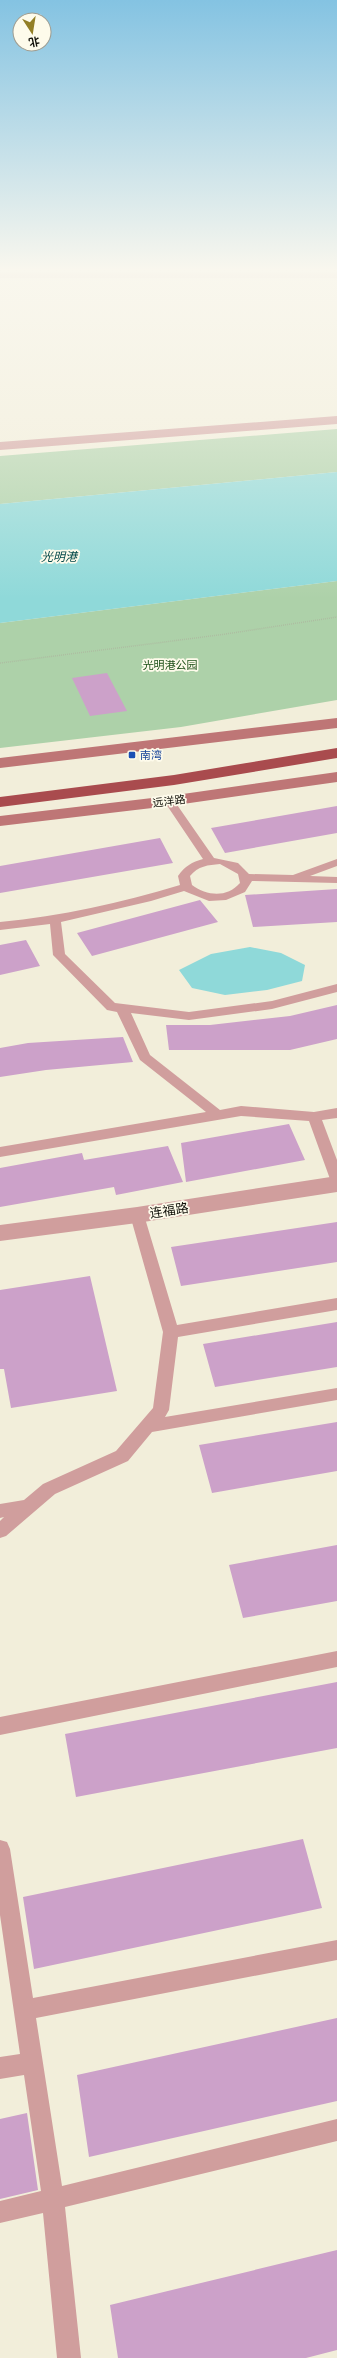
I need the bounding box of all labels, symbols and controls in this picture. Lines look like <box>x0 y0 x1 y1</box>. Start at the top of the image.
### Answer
north arrow <box>12 12 52 52</box>
text: 北 <box>27 34 41 50</box>
water label: 光明港 <box>41 549 79 564</box>
park label: 光明港公园 <box>143 658 198 672</box>
place label: 南湾 <box>140 748 162 762</box>
marker: 南湾 <box>127 750 137 760</box>
street label: 远洋路 <box>152 792 186 810</box>
street label: 连福路 <box>148 1199 190 1221</box>

